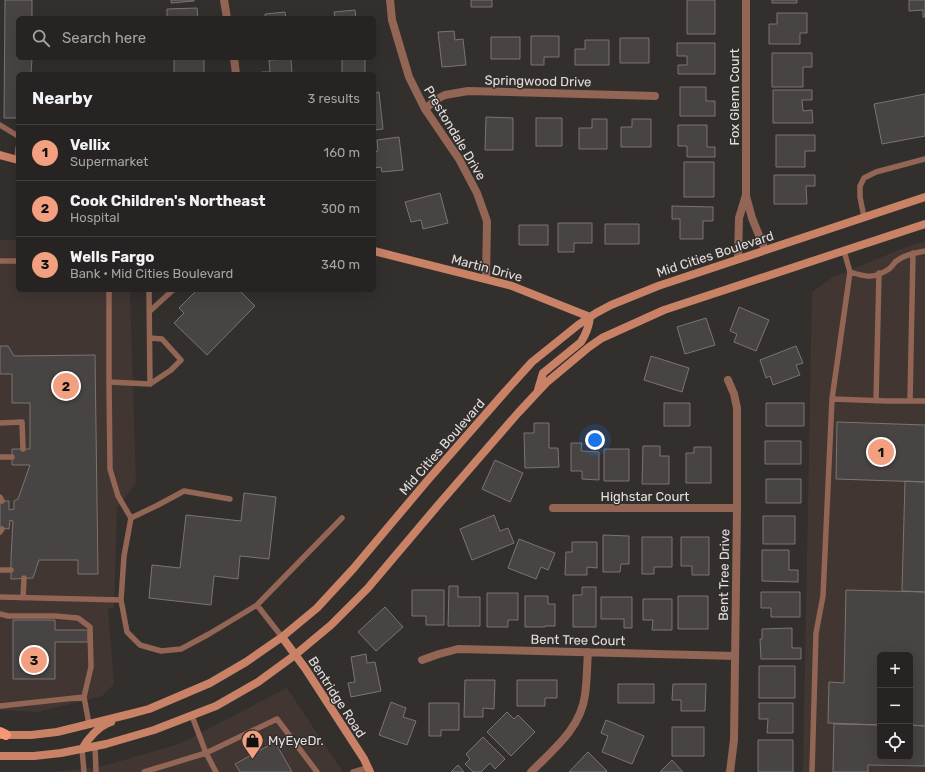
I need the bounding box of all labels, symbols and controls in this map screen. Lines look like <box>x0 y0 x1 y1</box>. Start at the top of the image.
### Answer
search box <box>16 16 376 60</box>
icon: search <box>30 27 52 49</box>
text: Search here <box>62 29 146 47</box>
street label: Fox Glenn Court <box>727 48 742 146</box>
street label: Springwood Drive <box>484 73 592 90</box>
street label: Prestondale Drive <box>421 83 489 183</box>
text: Nearby <box>32 88 93 108</box>
text: 3 results <box>308 91 360 106</box>
text: Vellix <box>70 136 110 154</box>
text: 1 <box>42 145 48 160</box>
text: 160 m <box>324 145 360 160</box>
text: Supermarket <box>70 154 148 169</box>
text: Cook Children's Northeast <box>70 192 265 210</box>
text: 2 <box>41 201 49 216</box>
text: 300 m <box>321 201 360 216</box>
text: Hospital <box>70 210 120 225</box>
street label: Mid Cities Boulevard <box>654 228 776 280</box>
text: Wells Fargo <box>70 248 154 266</box>
street label: Martin Drive <box>450 251 524 285</box>
text: 3 <box>41 257 49 272</box>
text: 340 m <box>321 257 360 272</box>
text: Bank · Mid Cities Boulevard <box>70 266 233 281</box>
pin: 2 <box>53 371 79 401</box>
street label: Mid Cities Boulevard <box>396 396 488 498</box>
your location <box>585 430 605 450</box>
pin: 1 <box>868 437 894 467</box>
street label: Highstar Court <box>601 489 689 505</box>
street label: Bent Tree Drive <box>716 529 732 621</box>
street label: Bent Tree Court <box>531 632 625 648</box>
pin: 3 <box>21 645 47 675</box>
map controls <box>877 652 913 760</box>
button: + <box>877 652 913 688</box>
street label: Bentridge Road <box>304 654 369 741</box>
button: − <box>877 688 913 724</box>
button: locate <box>877 724 913 760</box>
shop icon: MyEyeDr. <box>239 727 265 760</box>
place label: MyEyeDr. <box>268 733 324 748</box>

